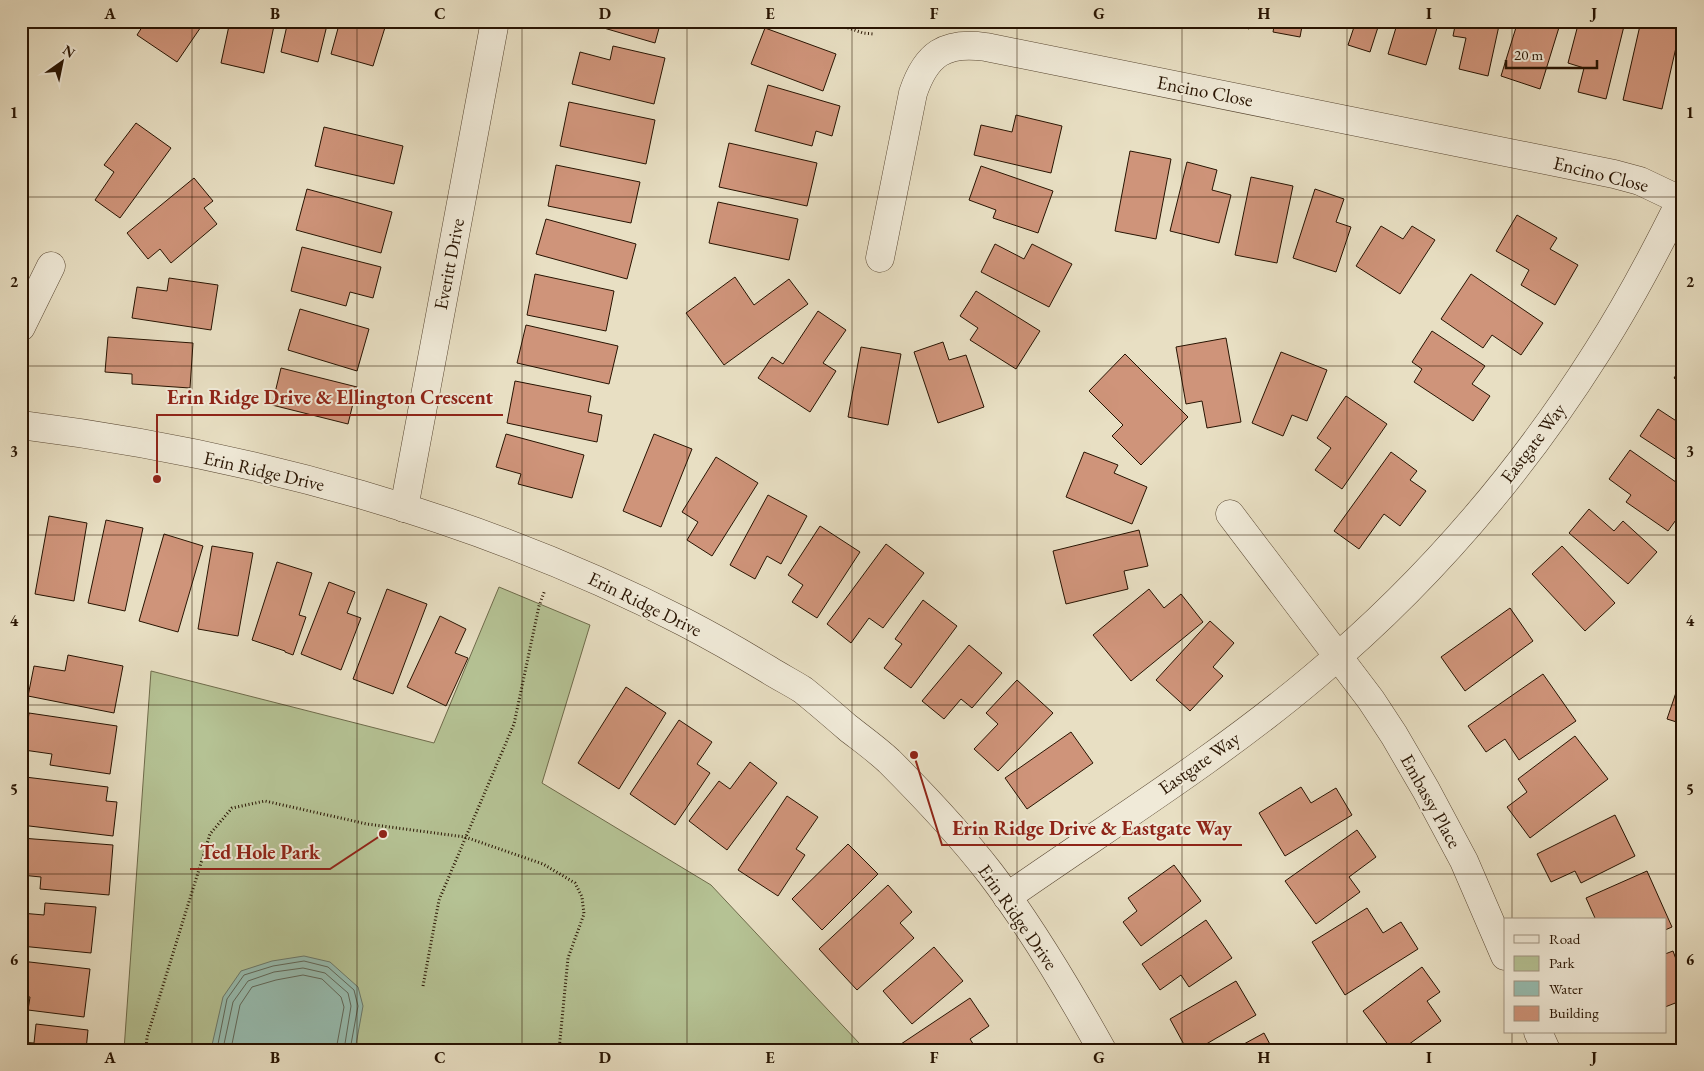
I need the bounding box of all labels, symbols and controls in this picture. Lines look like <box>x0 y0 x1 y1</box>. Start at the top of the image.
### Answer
text: A <box>103 3 116 24</box>
text: B <box>270 3 280 24</box>
text: C <box>434 3 446 24</box>
text: D <box>599 3 611 24</box>
text: E <box>765 3 775 24</box>
text: F <box>930 3 939 24</box>
text: G <box>1093 3 1105 24</box>
text: H <box>1258 3 1271 24</box>
text: I <box>1426 3 1432 24</box>
text: J <box>1589 3 1597 24</box>
north arrow <box>38 38 88 88</box>
scale bar <box>1506 38 1598 70</box>
text: N <box>59 40 79 62</box>
text: 20 m <box>1514 45 1543 64</box>
street label: Encino Close <box>1155 69 1255 113</box>
text: 1 <box>10 102 18 123</box>
text: 1 <box>1686 102 1694 123</box>
street label: Encino Close <box>1551 150 1651 198</box>
street label: Everitt Drive <box>428 216 470 312</box>
text: 2 <box>10 271 19 292</box>
text: 2 <box>1686 271 1695 292</box>
callout: Erin Ridge Drive & Ellington Crescent <box>157 380 503 415</box>
text: Erin Ridge Drive & Ellington Crescent <box>167 384 493 410</box>
street label: Eastgate Way <box>1495 397 1572 488</box>
text: 3 <box>10 441 18 462</box>
text: 3 <box>1686 441 1694 462</box>
street label: Erin Ridge Drive <box>201 445 327 497</box>
street label: Erin Ridge Drive <box>584 566 706 642</box>
text: 4 <box>10 610 19 631</box>
text: 4 <box>1686 610 1695 631</box>
street label: Eastgate Way <box>1153 725 1245 800</box>
street label: Embassy Place <box>1395 749 1467 853</box>
text: 5 <box>10 779 18 800</box>
text: 5 <box>1686 779 1694 800</box>
callout: Erin Ridge Drive & Eastgate Way <box>942 810 1242 845</box>
text: Erin Ridge Drive & Eastgate Way <box>952 815 1232 841</box>
callout: Ted Hole Park <box>190 834 330 869</box>
text: Ted Hole Park <box>200 839 321 865</box>
street label: Erin Ridge Drive <box>972 859 1064 975</box>
legend <box>1504 918 1666 1034</box>
text: Road <box>1549 929 1581 948</box>
text: 6 <box>10 949 19 970</box>
text: 6 <box>1686 949 1695 970</box>
text: Park <box>1549 953 1576 972</box>
text: Water <box>1549 979 1583 998</box>
text: Building <box>1549 1003 1599 1022</box>
text: A <box>103 1047 116 1068</box>
text: B <box>270 1047 280 1068</box>
text: C <box>434 1047 446 1068</box>
text: D <box>599 1047 611 1068</box>
text: E <box>765 1047 775 1068</box>
text: F <box>930 1047 939 1068</box>
text: G <box>1093 1047 1105 1068</box>
text: H <box>1258 1047 1271 1068</box>
text: I <box>1426 1047 1432 1068</box>
text: J <box>1589 1047 1597 1068</box>

